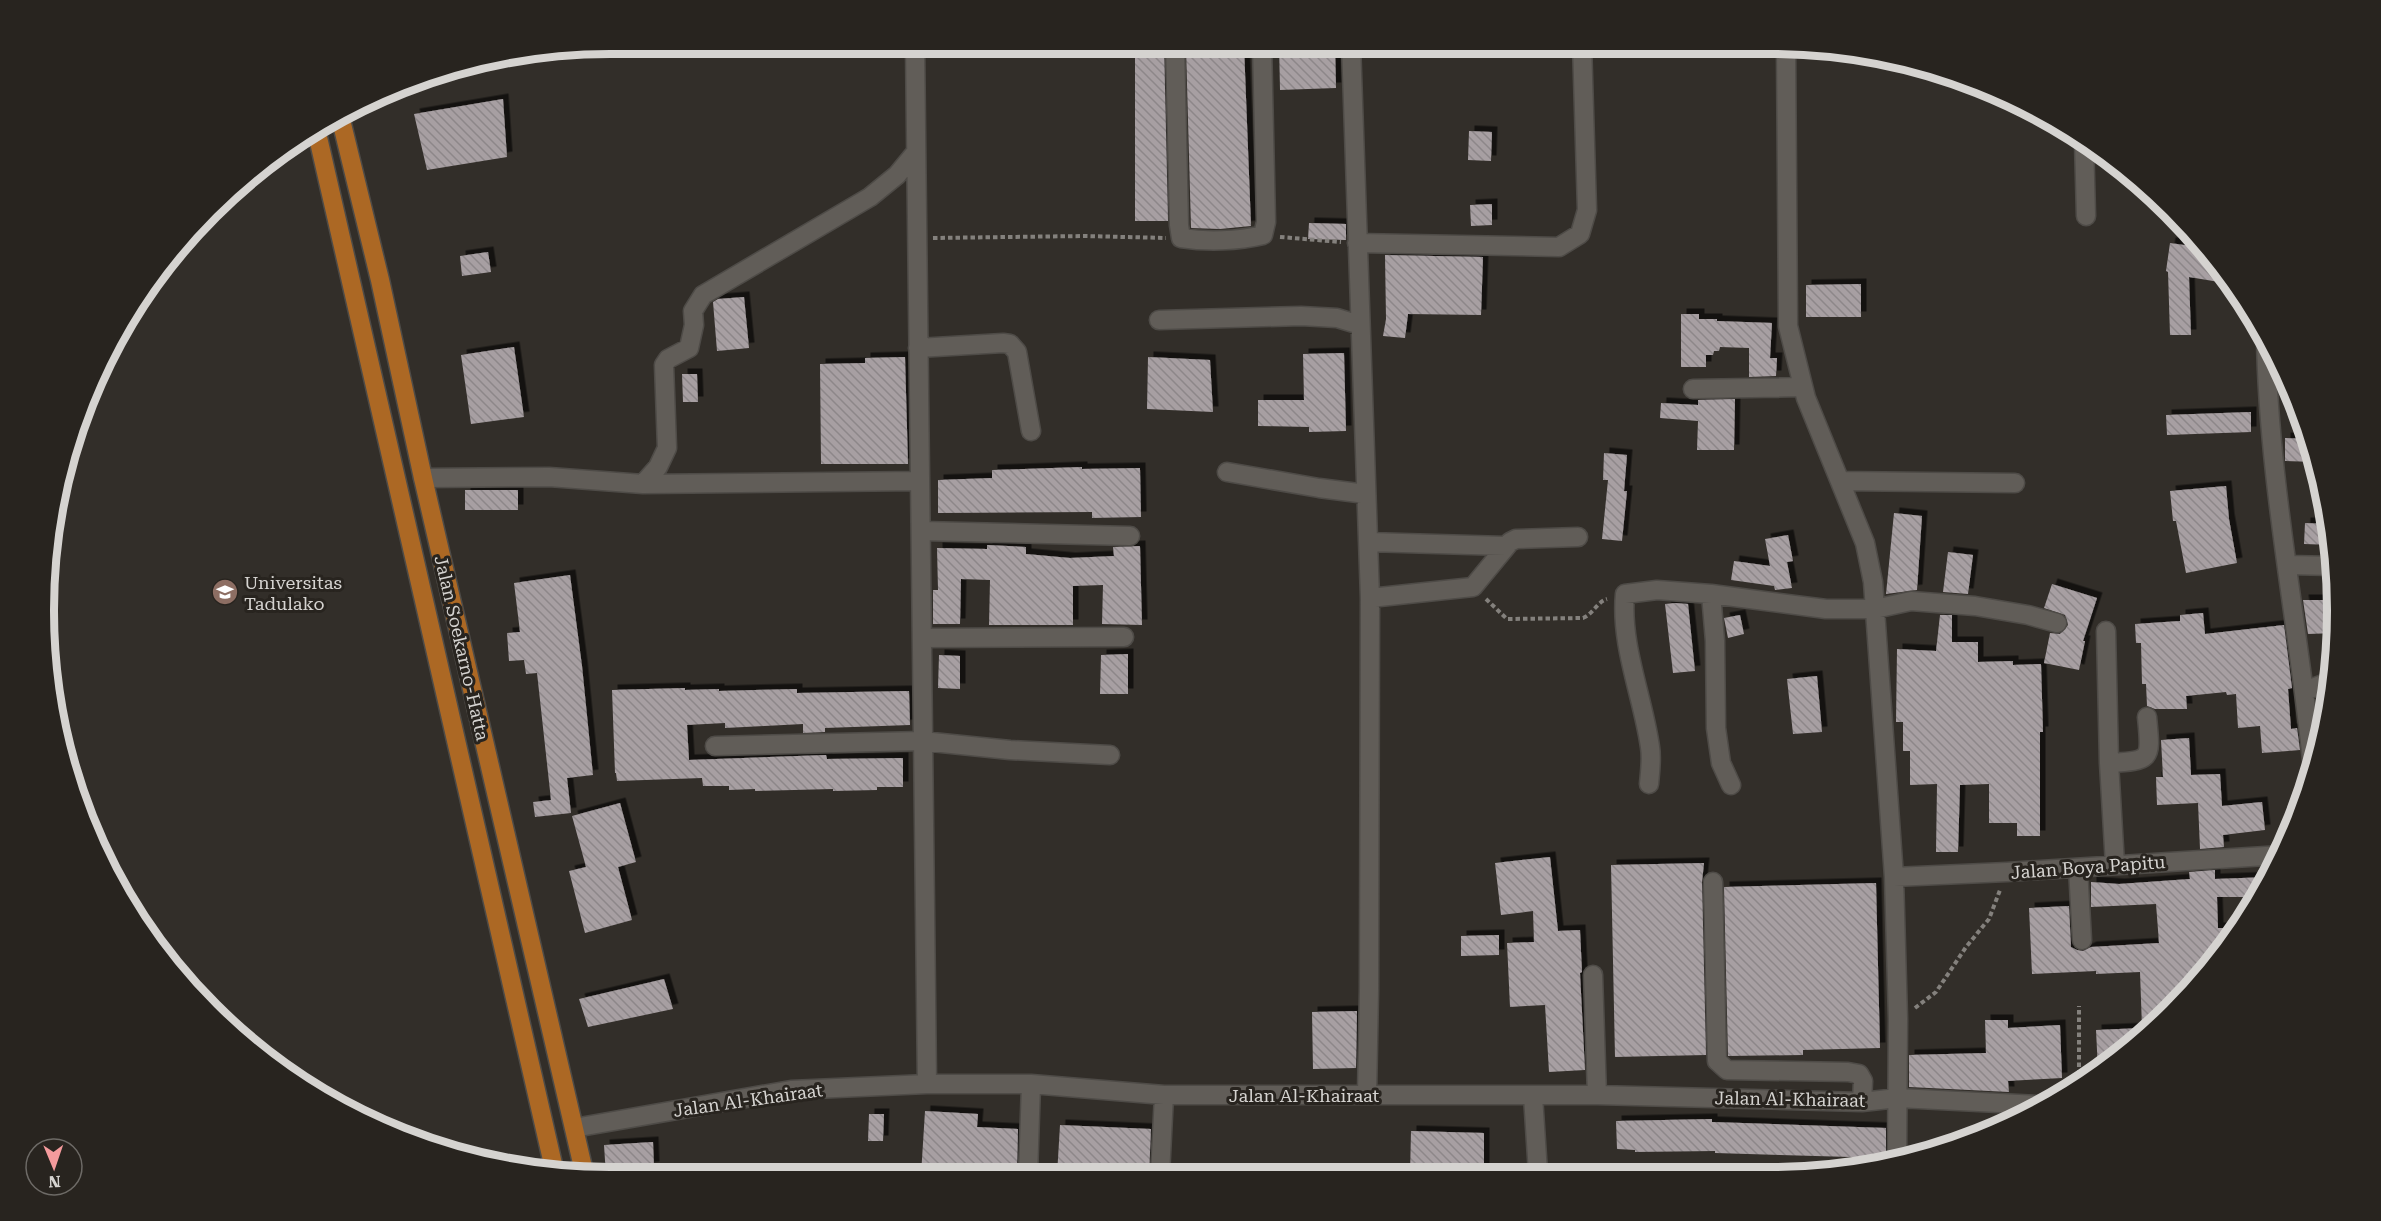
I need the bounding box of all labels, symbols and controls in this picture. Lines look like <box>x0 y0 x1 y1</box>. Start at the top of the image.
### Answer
street label: Jalan Soekarno-Hatta <box>430 553 494 743</box>
place label: Universitas Tadulako <box>244 572 342 614</box>
school or university icon: Universitas Tadulako <box>210 577 240 607</box>
street label: Jalan Boya Papitu <box>2010 851 2166 883</box>
street label: Jalan Al-Khairaat <box>672 1079 824 1121</box>
street label: Jalan Al-Khairaat <box>1229 1085 1380 1106</box>
street label: Jalan Al-Khairaat <box>1715 1087 1866 1111</box>
north arrow <box>24 1137 84 1197</box>
text: N <box>48 1172 61 1191</box>

